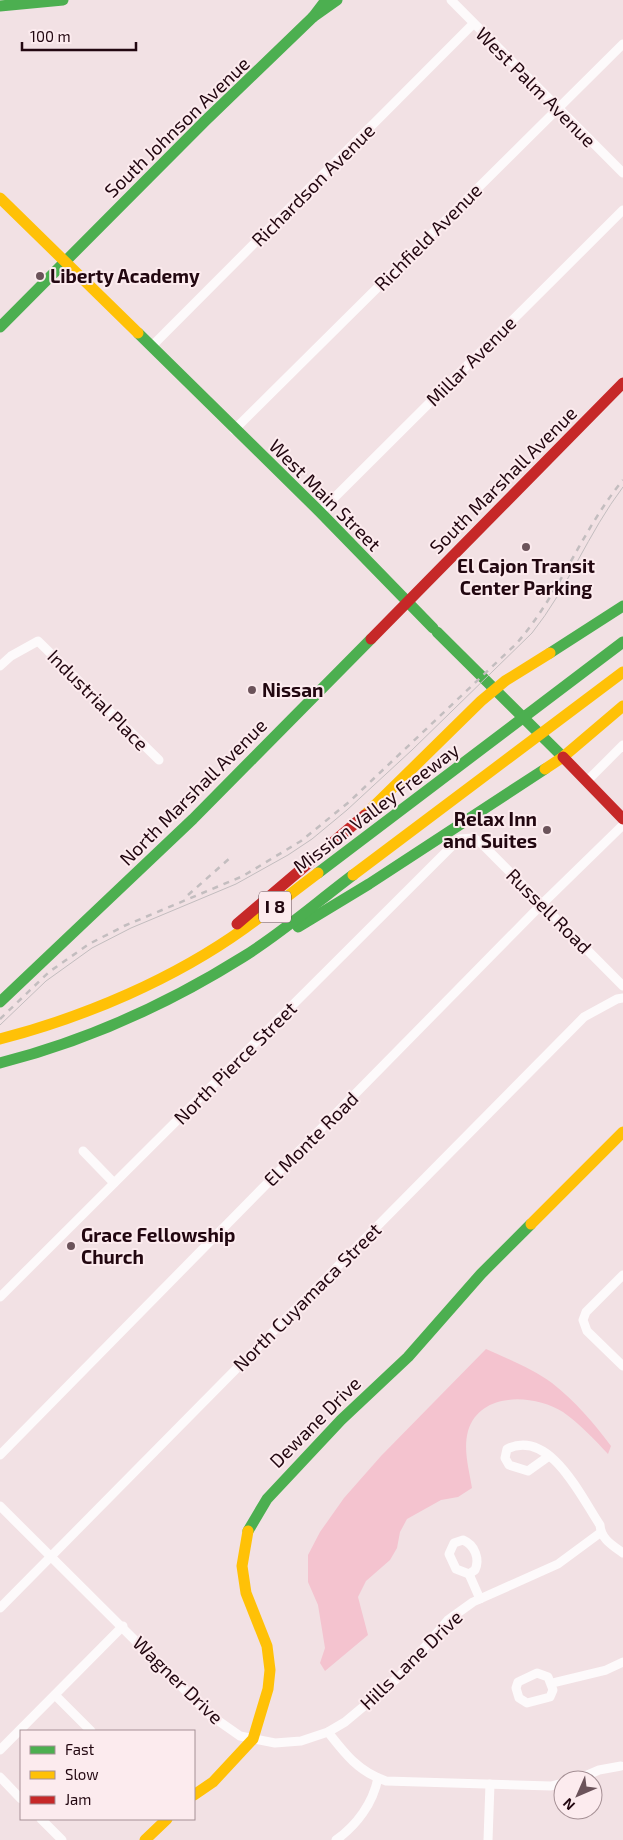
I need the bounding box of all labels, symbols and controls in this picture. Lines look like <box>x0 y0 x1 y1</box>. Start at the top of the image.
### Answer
scale bar <box>22 20 136 52</box>
street label: West Palm Avenue <box>472 22 601 151</box>
text: 100 m <box>30 27 71 45</box>
street label: South Johnson Avenue <box>99 51 254 202</box>
street label: Richardson Avenue <box>246 118 379 251</box>
street label: Richfield Avenue <box>369 178 486 295</box>
place label: Liberty Academy <box>50 264 200 288</box>
marker: Liberty Academy <box>34 270 46 282</box>
street label: Millar Avenue <box>421 311 520 410</box>
street label: South Marshall Avenue <box>424 401 581 558</box>
street label: West Main Street <box>265 434 386 555</box>
marker: El Cajon Transit Center Parking <box>520 541 532 553</box>
place label: El Cajon Transit Center Parking <box>457 554 595 599</box>
street label: Industrial Place <box>43 644 154 755</box>
place label: Nissan <box>262 678 323 701</box>
marker: Nissan <box>246 684 258 696</box>
street label: North Marshall Avenue <box>114 713 271 870</box>
street label: Mission Valley Freeway <box>288 738 463 877</box>
place label: Relax Inn and Suites <box>443 807 537 852</box>
marker: Relax Inn and Suites <box>541 824 553 836</box>
street label: Russell Road <box>502 863 597 958</box>
road number: I 8 <box>259 892 291 922</box>
street label: North Pierce Street <box>168 996 301 1129</box>
street label: El Monte Road <box>259 1087 363 1191</box>
street label: North Cuyamaca Street <box>228 1218 386 1376</box>
place label: Grace Fellowship Church <box>81 1223 235 1268</box>
marker: Grace Fellowship Church <box>65 1240 77 1252</box>
street label: Dewane Drive <box>264 1371 365 1472</box>
street label: Hills Lane Drive <box>355 1605 467 1714</box>
street label: Wagner Drive <box>128 1631 228 1728</box>
legend <box>20 1730 195 1820</box>
text: Fast <box>65 1740 95 1758</box>
text: Slow <box>65 1765 99 1783</box>
north arrow <box>553 1770 603 1820</box>
text: Jam <box>65 1790 91 1808</box>
text: N <box>559 1795 578 1814</box>

